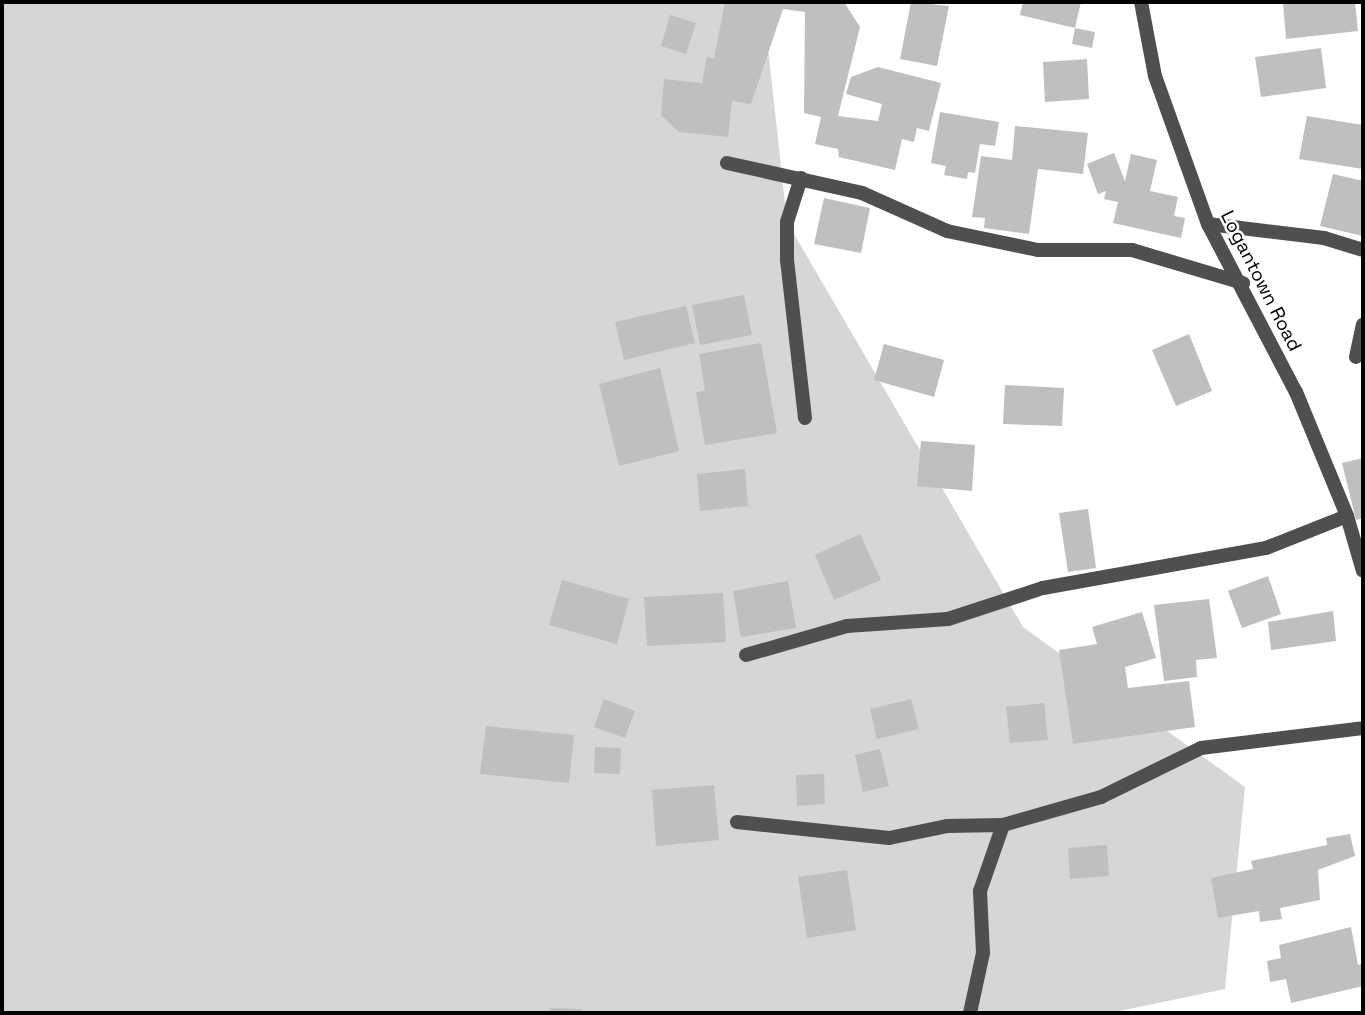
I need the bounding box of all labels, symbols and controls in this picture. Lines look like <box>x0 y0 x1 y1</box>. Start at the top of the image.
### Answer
street label: Logantown Road <box>1216 207 1306 355</box>

